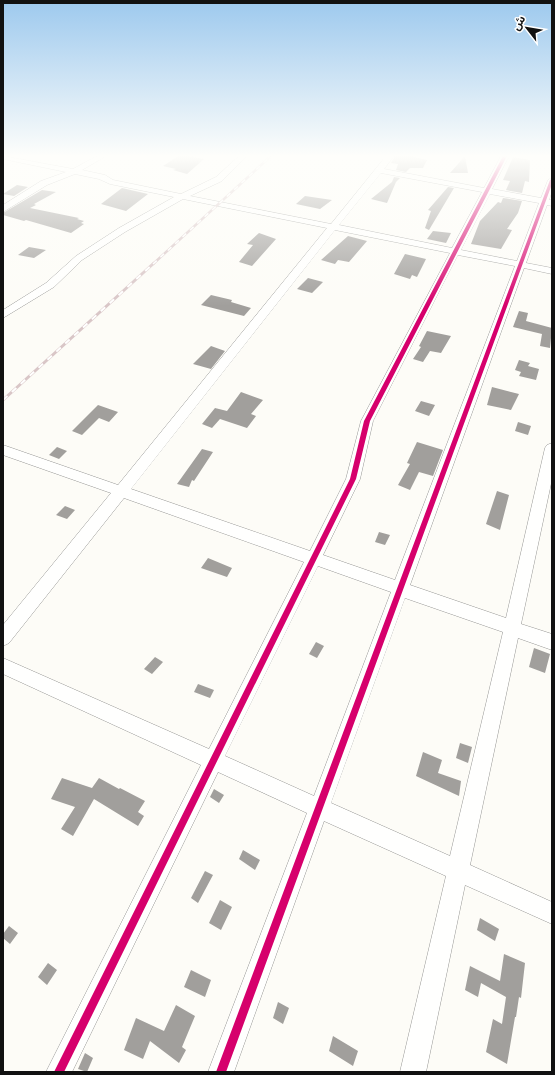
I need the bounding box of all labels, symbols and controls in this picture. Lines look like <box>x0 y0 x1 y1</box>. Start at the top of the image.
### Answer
north arrow <box>507 8 547 48</box>
text: ش <box>509 13 528 33</box>

